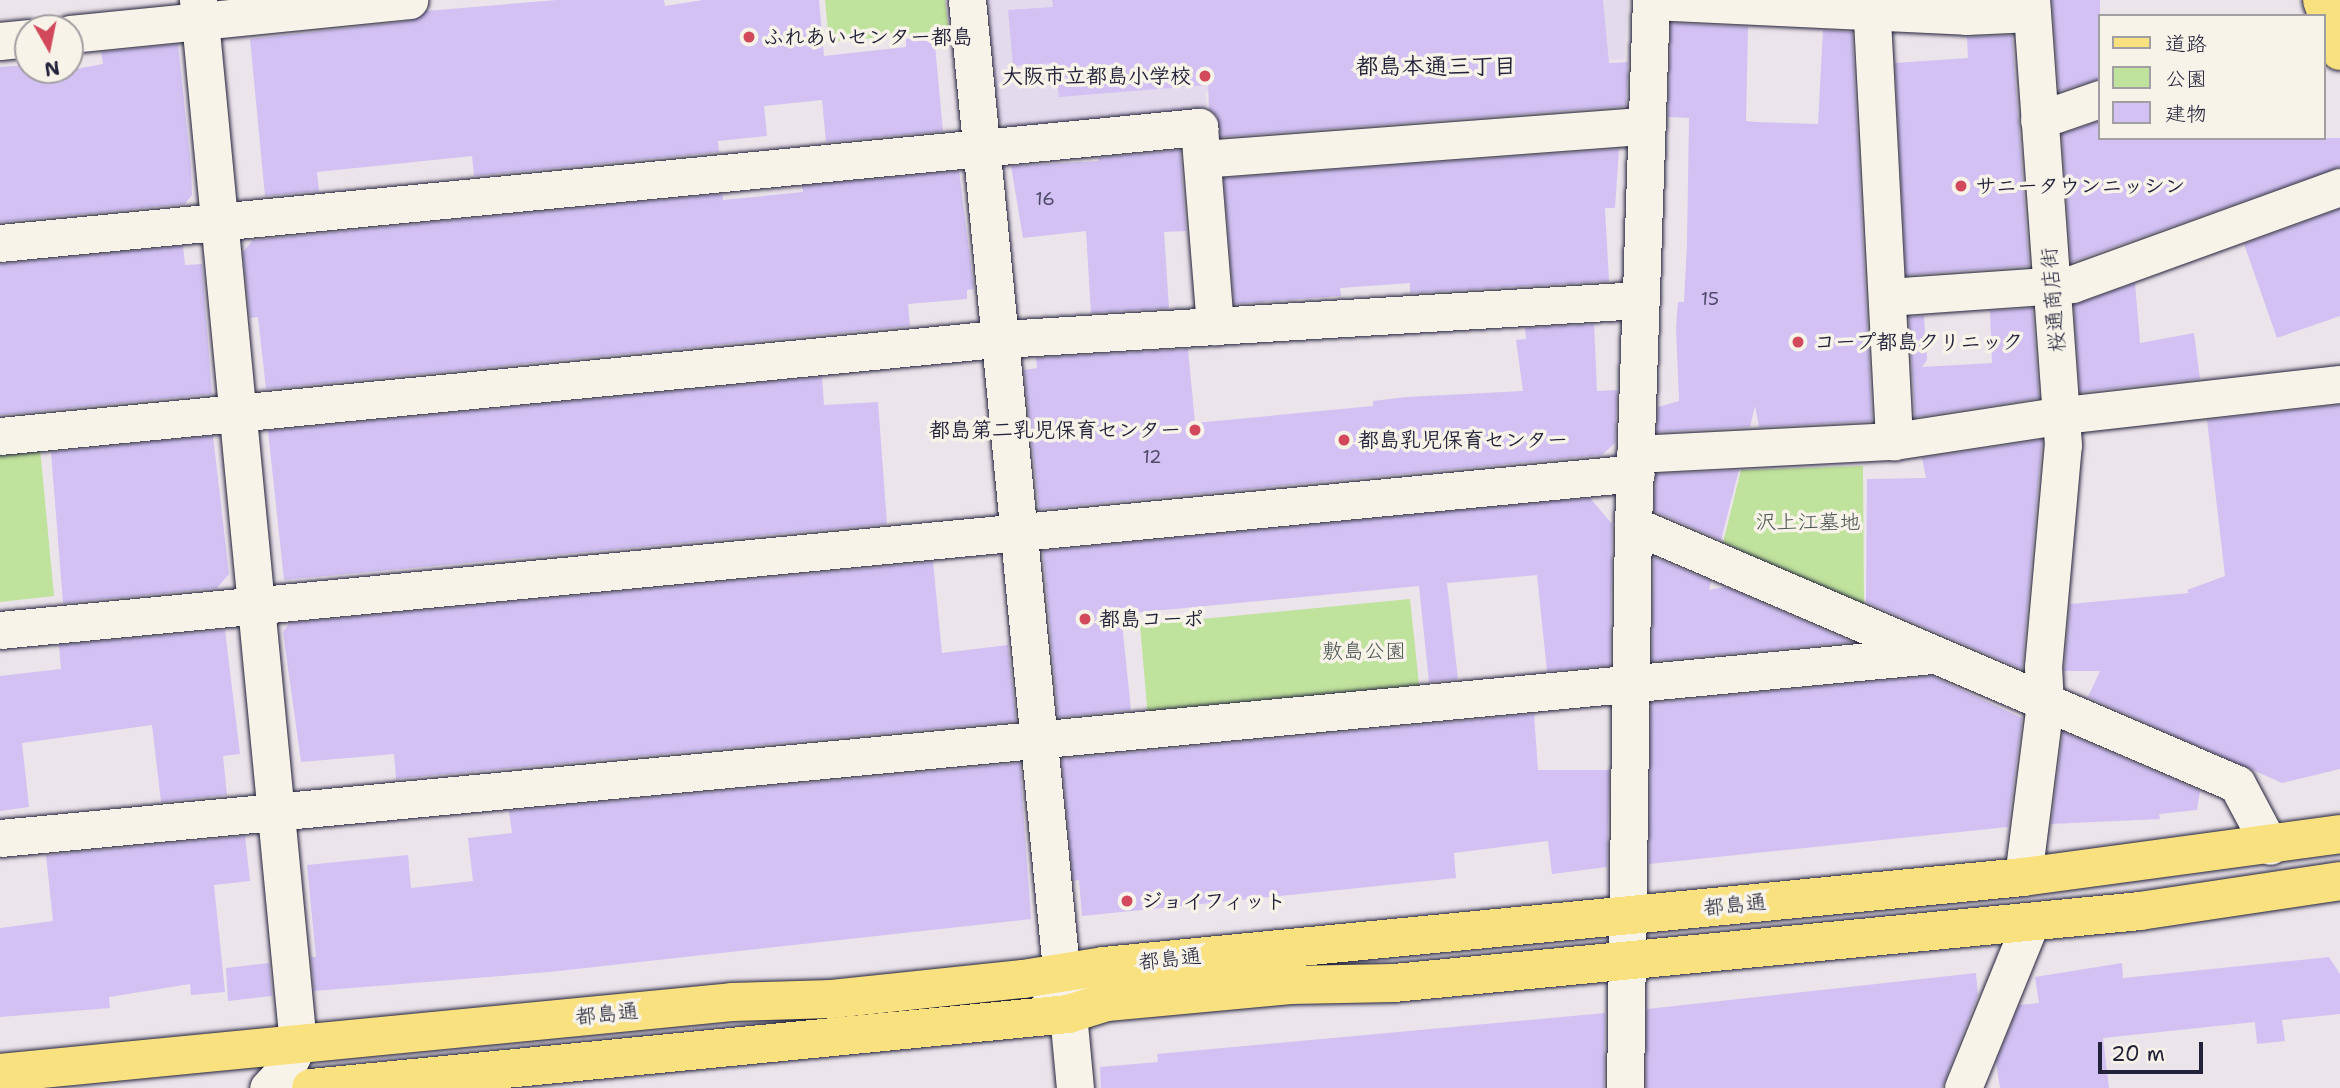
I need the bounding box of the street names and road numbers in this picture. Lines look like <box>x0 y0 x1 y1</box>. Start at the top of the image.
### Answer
street label: 桜通商店街 <box>2036 247 2070 353</box>
street label: 都島通 <box>1702 889 1768 921</box>
street label: 都島通 <box>1137 943 1203 975</box>
street label: 都島通 <box>574 998 640 1030</box>

